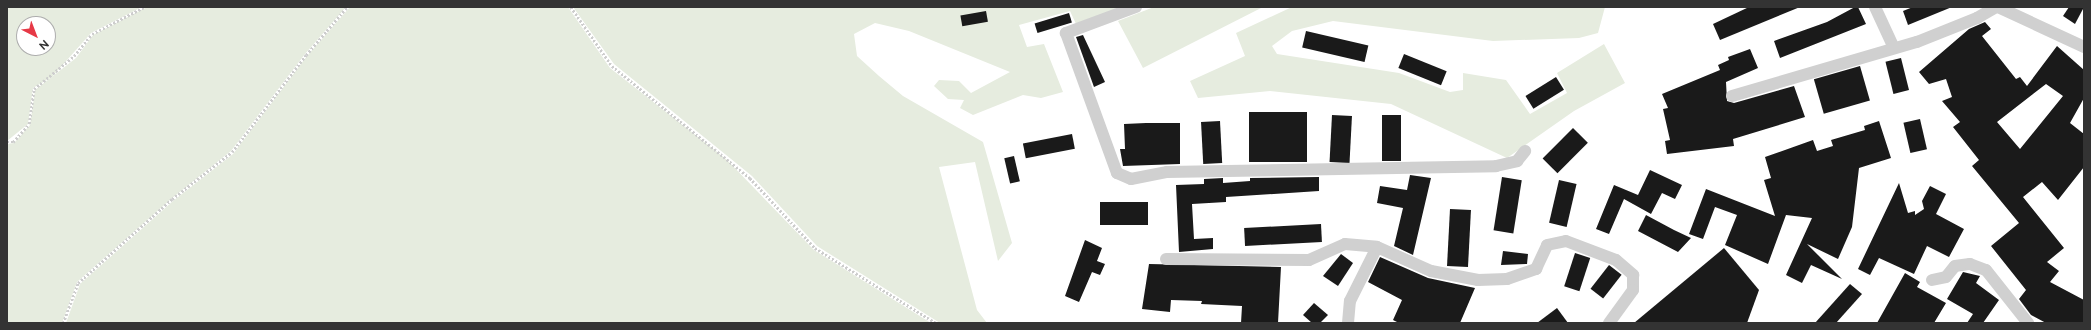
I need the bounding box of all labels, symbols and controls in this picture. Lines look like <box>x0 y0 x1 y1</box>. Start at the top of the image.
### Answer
north arrow <box>16 16 56 56</box>
text: N <box>36 37 51 52</box>

